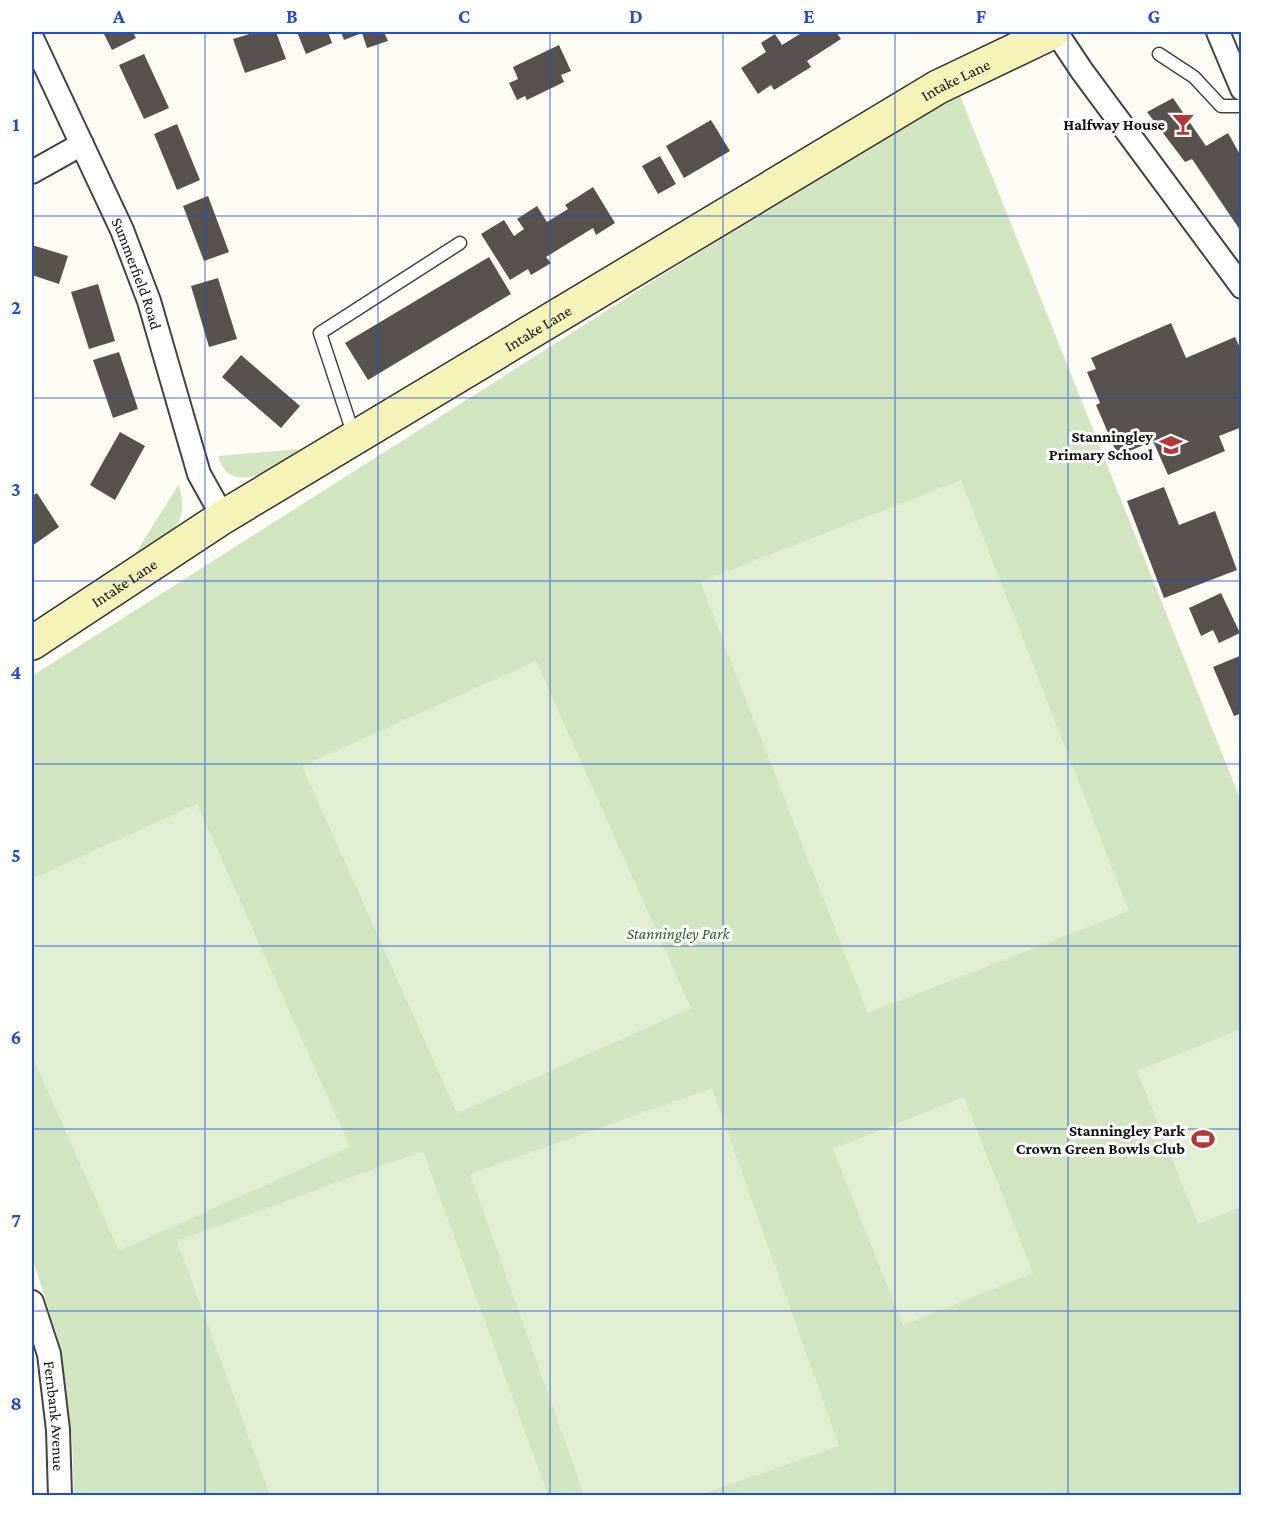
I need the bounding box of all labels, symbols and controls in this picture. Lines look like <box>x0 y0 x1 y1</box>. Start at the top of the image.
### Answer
text: A <box>112 5 126 27</box>
text: B <box>286 5 298 27</box>
text: C <box>458 5 470 27</box>
text: D <box>629 5 643 27</box>
text: E <box>803 5 815 27</box>
text: F <box>976 5 987 27</box>
text: G <box>1148 5 1161 27</box>
street label: Intake Lane <box>918 55 992 104</box>
bar icon: Halfway House <box>1170 111 1196 137</box>
text: 1 <box>12 113 20 135</box>
place label: Halfway House <box>1063 116 1166 133</box>
street label: Summerfield Road <box>109 215 165 332</box>
text: 2 <box>11 296 21 318</box>
street label: Intake Lane <box>501 301 574 354</box>
place label: Stanningley Primary School <box>1049 428 1153 463</box>
school or university icon: Stanningley Primary School <box>1158 432 1184 458</box>
text: 3 <box>11 478 21 500</box>
street label: Intake Lane <box>88 555 160 610</box>
text: 4 <box>11 661 22 683</box>
text: 5 <box>11 844 21 866</box>
park label: Stanningley Park <box>627 925 730 943</box>
text: 6 <box>11 1026 21 1048</box>
place label: Stanningley Park Crown Green Bowls Club <box>1016 1122 1185 1157</box>
sports icon: Stanningley Park Crown Green Bowls Club <box>1190 1126 1216 1152</box>
text: 7 <box>11 1209 21 1231</box>
street label: Fernbank Avenue <box>41 1360 68 1471</box>
text: 8 <box>10 1392 22 1414</box>

